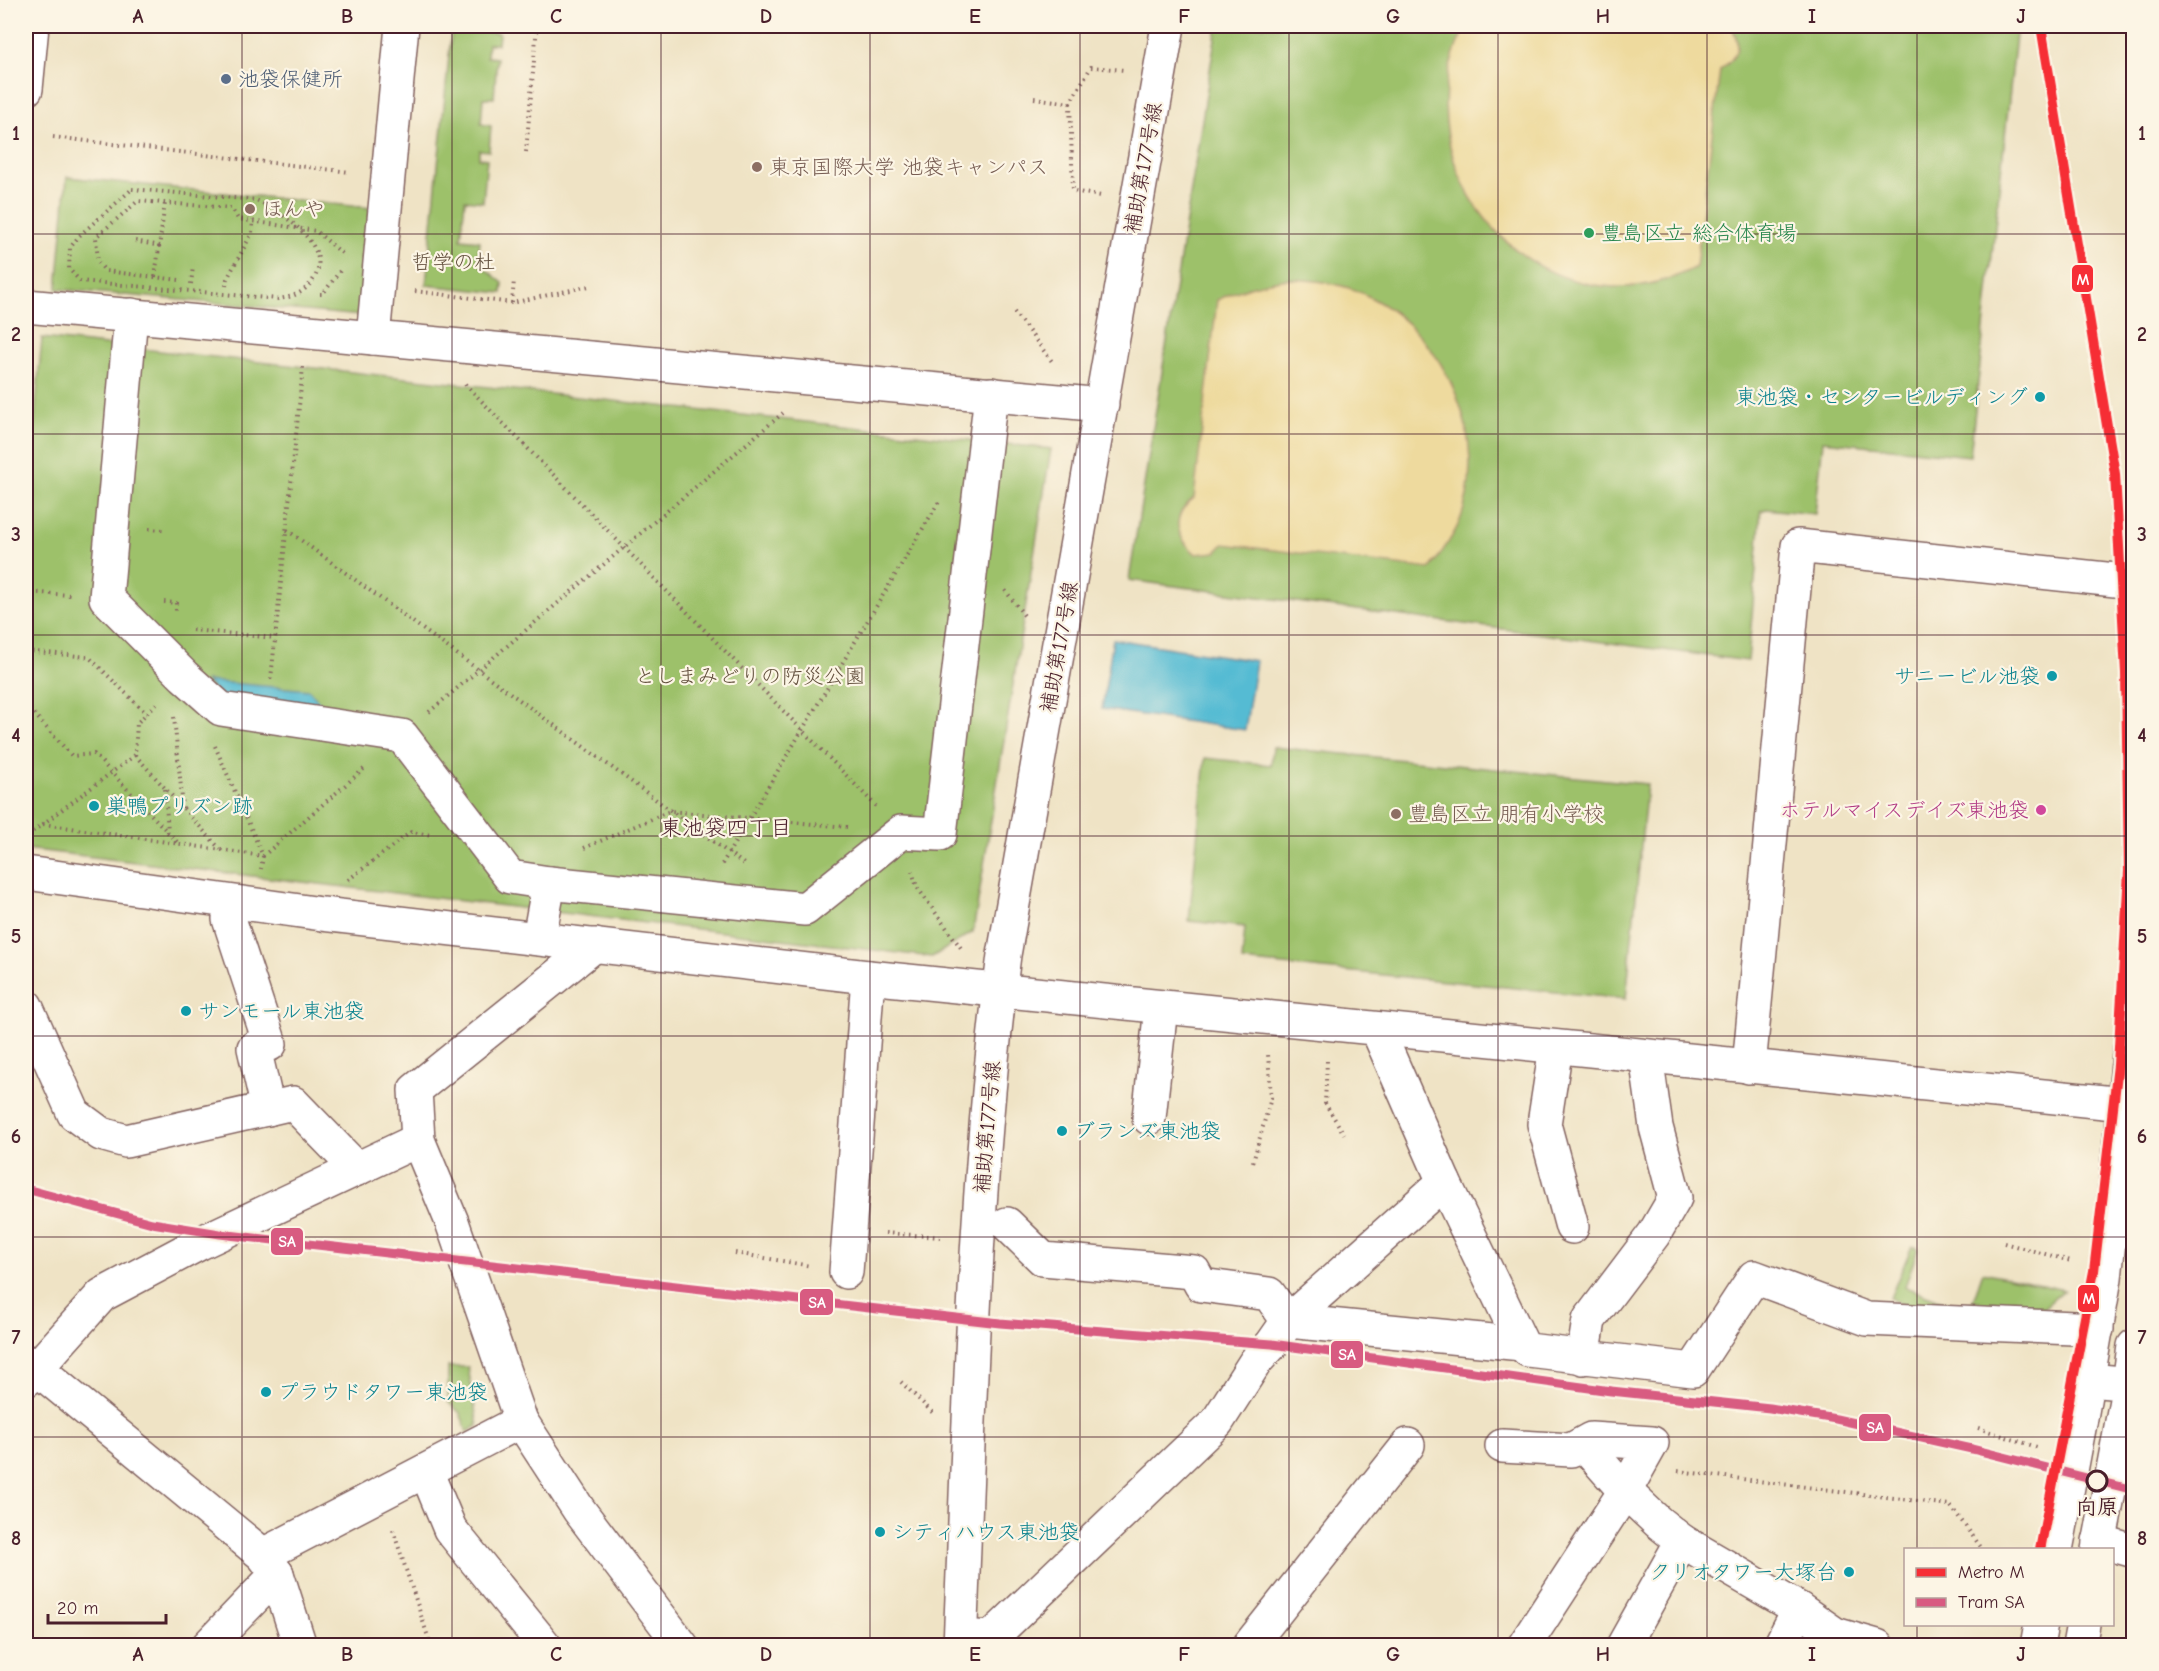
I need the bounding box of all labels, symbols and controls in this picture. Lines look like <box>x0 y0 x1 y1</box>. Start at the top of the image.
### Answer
text: A <box>132 5 144 28</box>
text: B <box>341 5 353 28</box>
text: C <box>550 5 562 28</box>
text: D <box>760 5 772 28</box>
text: E <box>969 5 981 28</box>
text: F <box>1178 5 1190 28</box>
text: G <box>1386 5 1400 28</box>
text: H <box>1596 5 1610 28</box>
text: I <box>1808 5 1816 28</box>
text: J <box>2016 5 2026 28</box>
place label: 池袋保健所 <box>238 67 343 91</box>
marker: 池袋保健所 <box>219 72 233 86</box>
street label: 補助第177号線 <box>1120 100 1166 236</box>
text: 1 <box>12 122 20 145</box>
text: 1 <box>2138 122 2146 145</box>
place label: 東京国際大学 池袋キャンパス <box>769 155 1048 179</box>
marker: 東京国際大学 池袋キャンパス <box>750 160 764 174</box>
place label: ほんや <box>262 197 325 221</box>
marker: ほんや <box>243 202 257 216</box>
place label: 豊島区立 総合体育場 <box>1601 221 1797 245</box>
marker: 豊島区立 総合体育場 <box>1582 226 1596 240</box>
park label: 哲学の杜 <box>411 250 495 274</box>
line badge: M <box>2071 264 2094 293</box>
text: M <box>2077 271 2090 289</box>
text: 2 <box>11 323 21 346</box>
text: 2 <box>2137 323 2147 346</box>
place label: 東池袋・センタービルディング <box>1735 385 2028 409</box>
marker: 東池袋・センタービルディング <box>2033 390 2047 404</box>
text: 3 <box>11 523 21 546</box>
text: 3 <box>2137 523 2147 546</box>
street label: 補助第177号線 <box>1036 579 1082 715</box>
park label: としまみどりの防災公園 <box>635 664 866 688</box>
place label: サニービル池袋 <box>1894 664 2040 688</box>
marker: サニービル池袋 <box>2045 669 2059 683</box>
text: 4 <box>11 724 21 747</box>
text: 4 <box>2137 724 2147 747</box>
place label: 巣鴨プリズン跡 <box>106 794 253 818</box>
place label: ホテルマイスデイズ東池袋 <box>1780 798 2029 822</box>
marker: 巣鴨プリズン跡 <box>87 799 101 813</box>
place label: 豊島区立 朋有小学校 <box>1408 802 1604 826</box>
marker: ホテルマイスデイズ東池袋 <box>2034 803 2048 817</box>
marker: 豊島区立 朋有小学校 <box>1389 807 1403 821</box>
district label: 東池袋四丁目 <box>660 815 792 841</box>
text: 5 <box>11 925 21 948</box>
text: 5 <box>2137 925 2147 948</box>
place label: サンモール東池袋 <box>198 999 365 1023</box>
marker: サンモール東池袋 <box>179 1004 193 1018</box>
street label: 補助第177号線 <box>969 1060 1005 1194</box>
place label: ブランズ東池袋 <box>1074 1119 1221 1143</box>
marker: ブランズ東池袋 <box>1055 1124 1069 1138</box>
text: 6 <box>11 1125 21 1148</box>
text: 6 <box>2137 1125 2147 1148</box>
line badge: SA <box>270 1227 304 1256</box>
text: SA <box>278 1233 296 1251</box>
line badge: M <box>2077 1284 2100 1313</box>
line badge: SA <box>799 1288 834 1316</box>
text: M <box>2083 1290 2096 1308</box>
text: SA <box>808 1294 826 1312</box>
text: 7 <box>12 1326 21 1349</box>
text: 7 <box>2138 1326 2147 1349</box>
line badge: SA <box>1330 1340 1364 1369</box>
text: SA <box>1338 1346 1356 1364</box>
place label: プラウドタワー東池袋 <box>278 1380 488 1404</box>
marker: プラウドタワー東池袋 <box>259 1385 273 1399</box>
line badge: SA <box>1858 1413 1892 1442</box>
text: SA <box>1866 1419 1884 1437</box>
marker: 向原 <box>2086 1470 2108 1492</box>
place label: 向原 <box>2076 1495 2118 1519</box>
place label: シティハウス東池袋 <box>892 1520 1080 1544</box>
marker: シティハウス東池袋 <box>873 1525 887 1539</box>
text: 8 <box>11 1527 21 1550</box>
text: 8 <box>2137 1527 2147 1550</box>
legend <box>1904 1548 2114 1626</box>
place label: クリオタワー大塚台 <box>1649 1560 1837 1584</box>
text: Metro M <box>1958 1562 2025 1583</box>
marker: クリオタワー大塚台 <box>1842 1565 1856 1579</box>
scale bar <box>48 1587 166 1625</box>
text: Tram SA <box>1958 1592 2025 1613</box>
text: 20 m <box>57 1598 98 1619</box>
text: A <box>132 1643 144 1666</box>
text: B <box>341 1643 353 1666</box>
text: C <box>550 1643 562 1666</box>
text: D <box>760 1643 772 1666</box>
text: E <box>969 1643 981 1666</box>
text: F <box>1178 1643 1190 1666</box>
text: G <box>1386 1643 1400 1666</box>
text: H <box>1596 1643 1610 1666</box>
text: I <box>1808 1643 1816 1666</box>
text: J <box>2016 1643 2026 1666</box>

